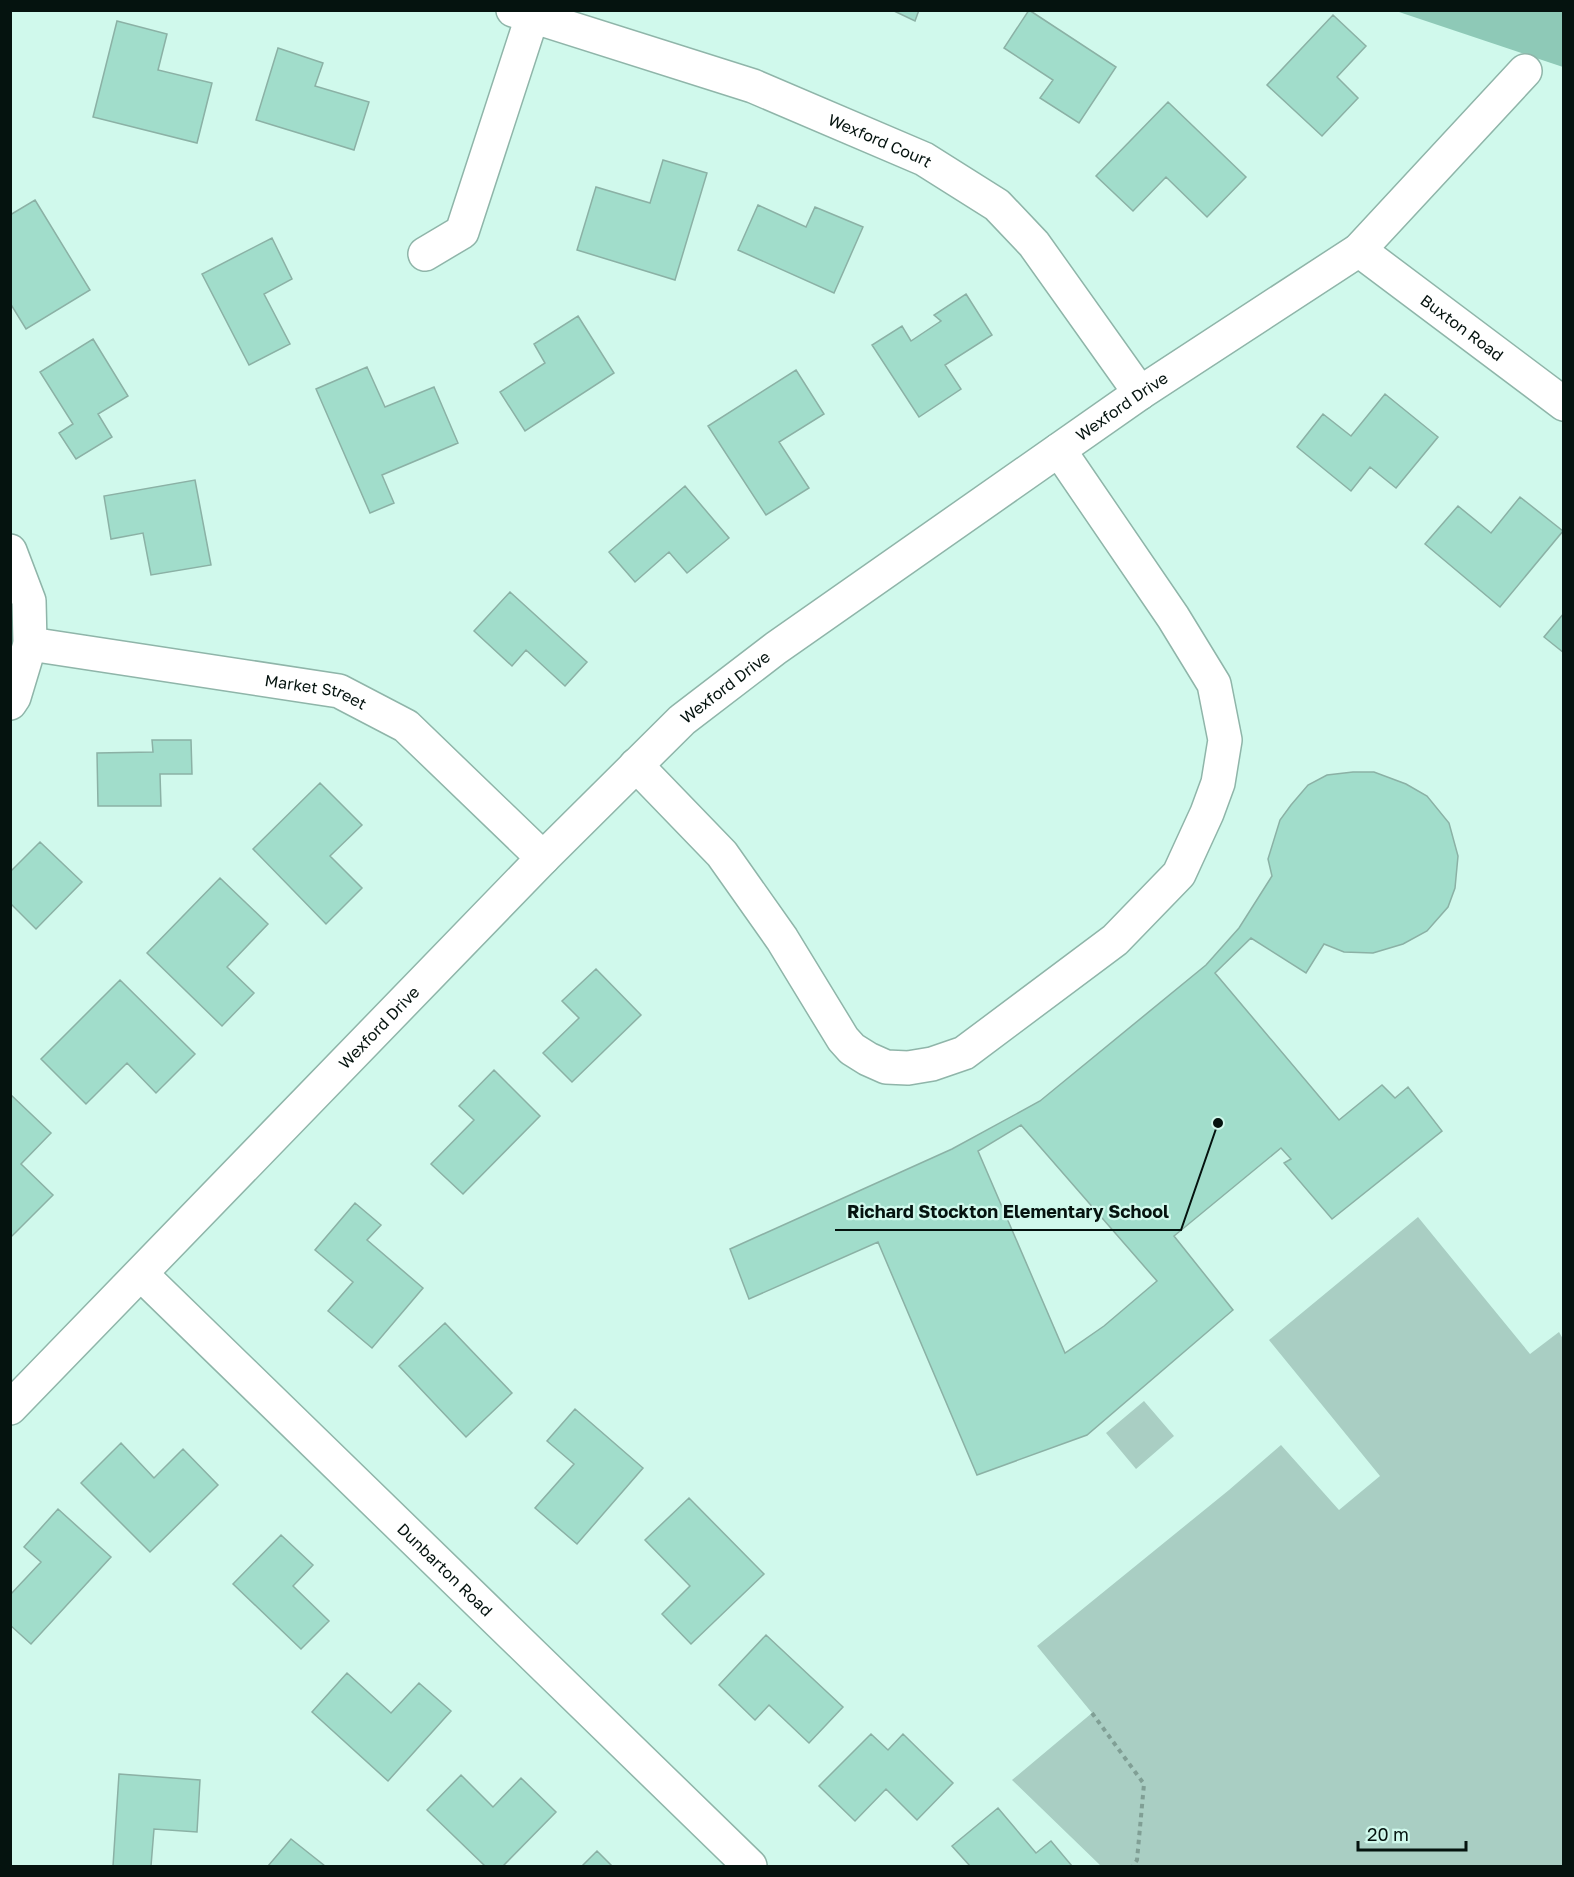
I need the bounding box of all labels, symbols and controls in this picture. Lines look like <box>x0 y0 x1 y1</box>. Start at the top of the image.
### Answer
street label: Wexford Court <box>825 109 936 172</box>
street label: Buxton Road <box>1417 290 1508 365</box>
street label: Wexford Drive <box>1072 368 1172 445</box>
street label: Wexford Drive <box>676 646 774 728</box>
street label: Market Street <box>263 670 370 714</box>
street label: Wexford Drive <box>334 982 423 1073</box>
callout: Richard Stockton Elementary School <box>835 1194 1181 1230</box>
text: Richard Stockton Elementary School <box>847 1200 1169 1222</box>
street label: Dunbarton Road <box>393 1519 497 1620</box>
scale bar <box>1358 1814 1466 1852</box>
text: 20 m <box>1367 1823 1409 1845</box>

